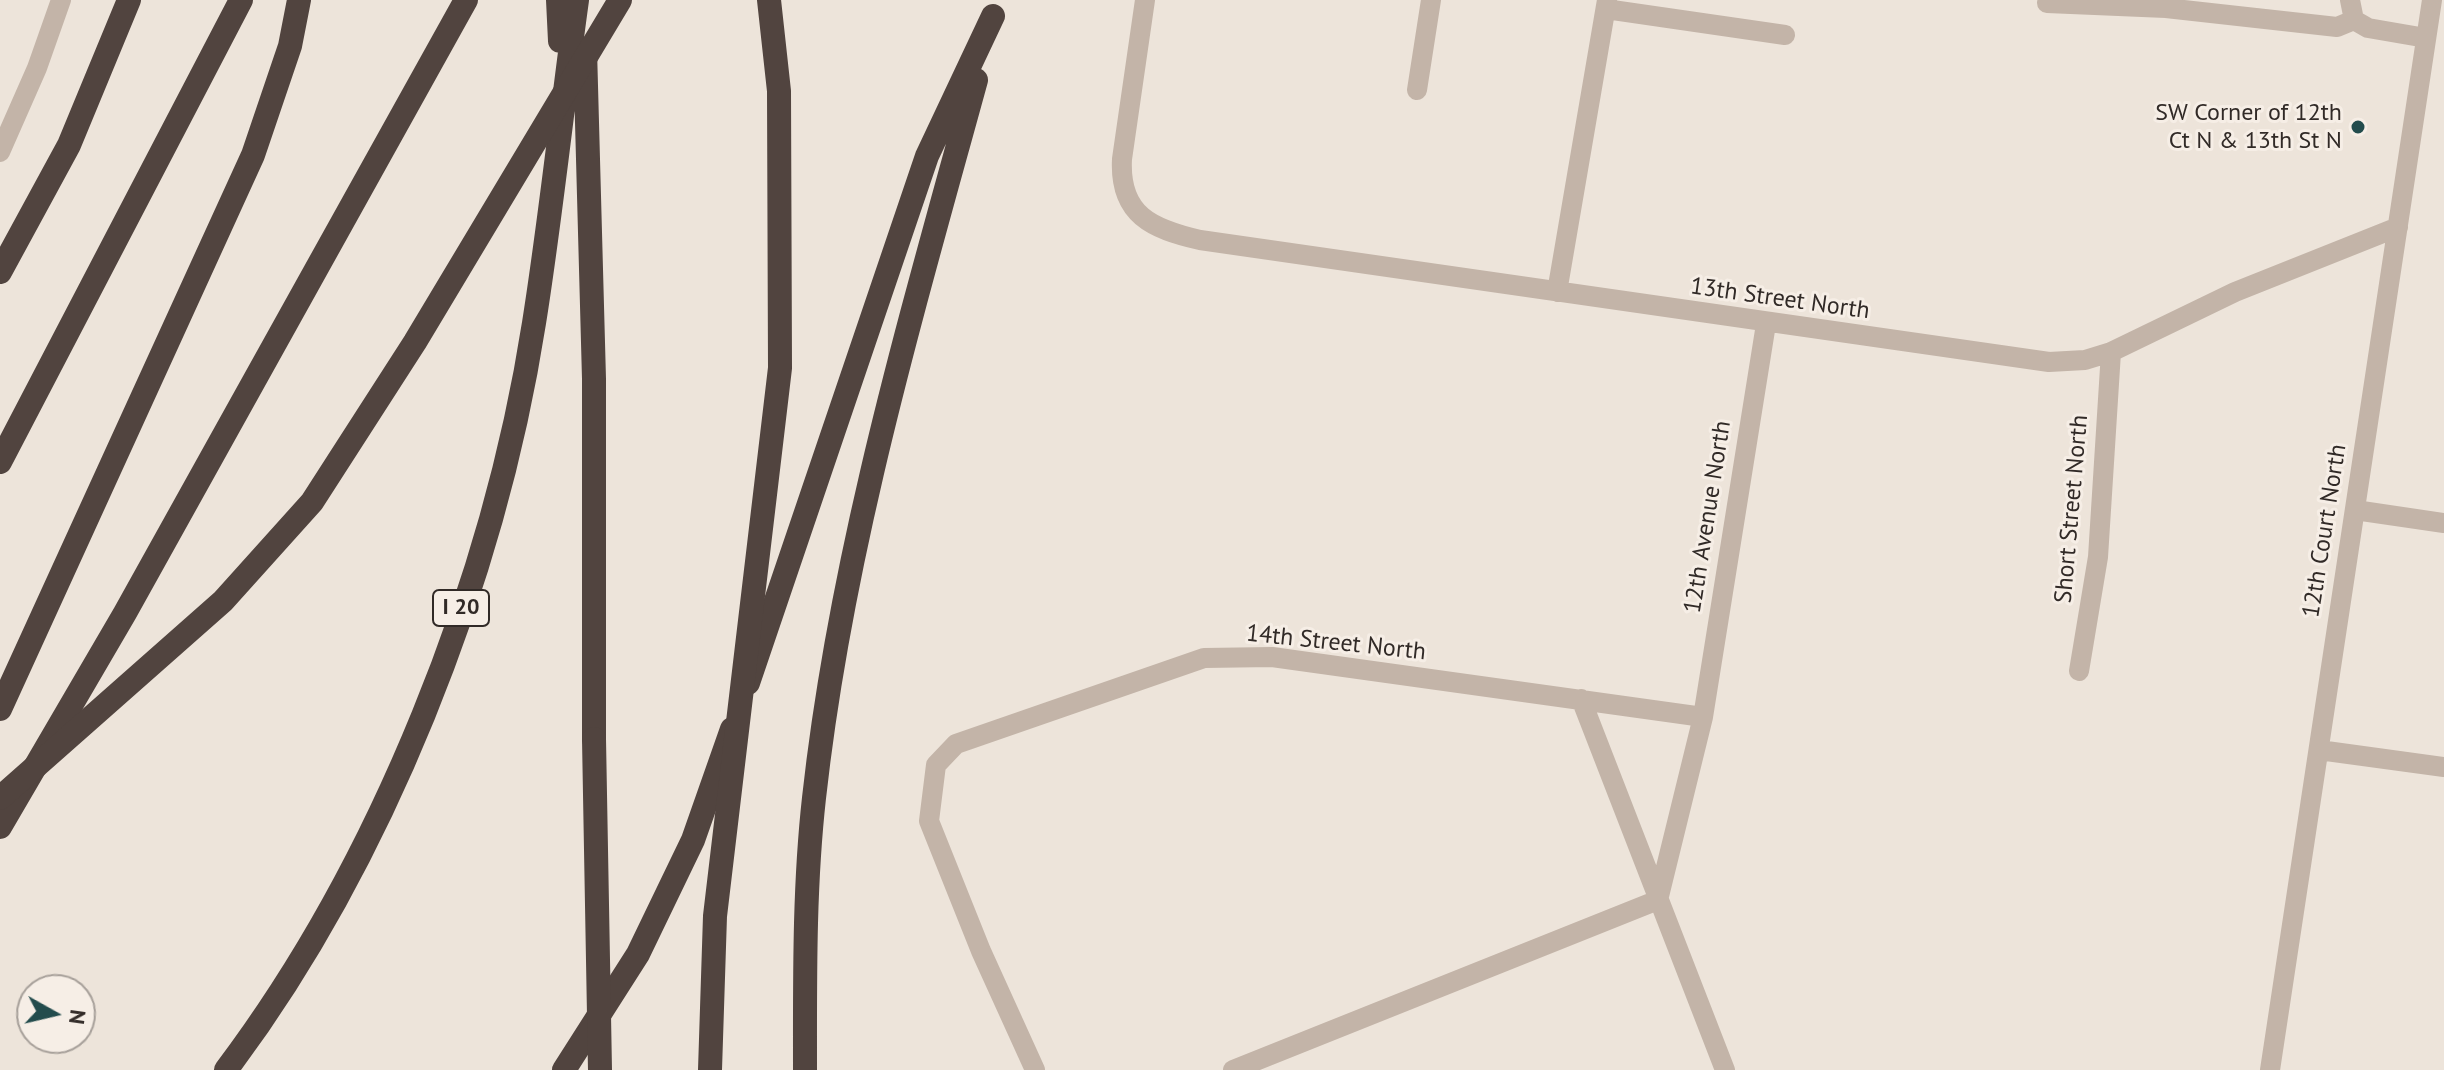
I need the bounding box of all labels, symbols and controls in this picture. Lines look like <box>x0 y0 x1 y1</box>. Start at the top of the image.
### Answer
place label: SW Corner of 12th Ct N & 13th St N <box>2155 99 2342 155</box>
marker: SW Corner of 12th Ct N & 13th St N <box>2349 118 2367 136</box>
street label: 13th Street North <box>1689 272 1871 326</box>
street label: Short Street North <box>2049 414 2095 604</box>
street label: 12th Avenue North <box>1679 419 1737 615</box>
street label: 12th Court North <box>2297 442 2353 620</box>
road number: I 20 <box>433 590 489 626</box>
street label: 14th Street North <box>1245 619 1427 667</box>
north arrow <box>16 974 96 1054</box>
text: N <box>63 1008 93 1026</box>

